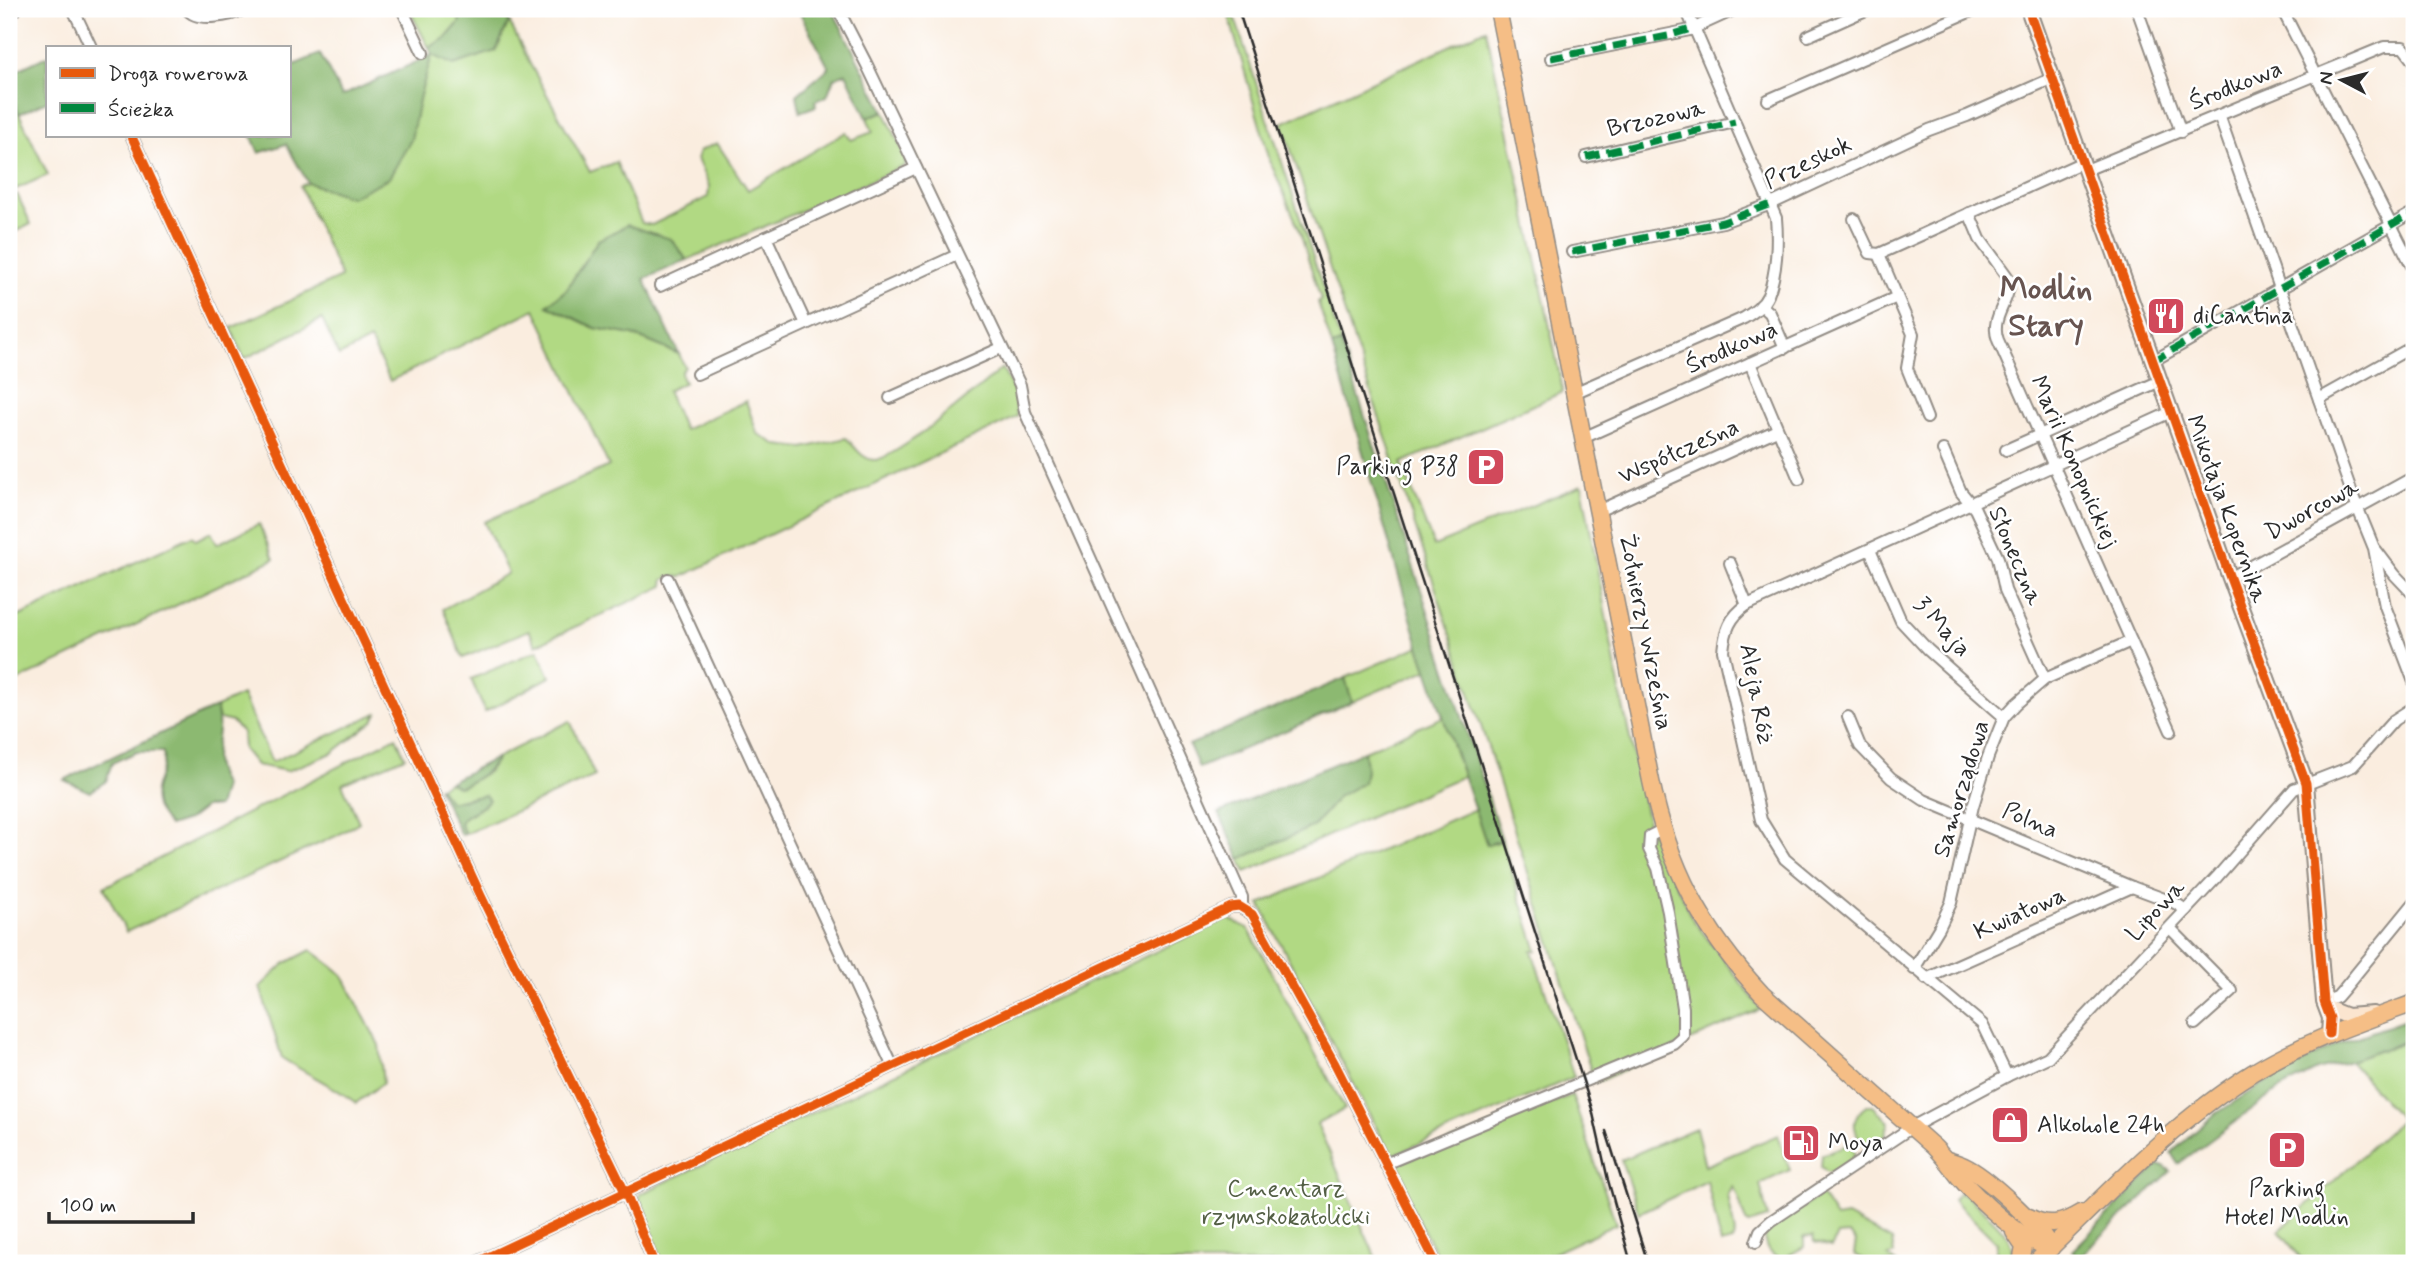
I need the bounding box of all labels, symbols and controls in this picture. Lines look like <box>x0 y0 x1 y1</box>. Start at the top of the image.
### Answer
legend <box>46 46 290 136</box>
north arrow <box>2308 46 2378 116</box>
street label: Środkowa <box>2185 52 2287 119</box>
text: Droga rowerowa <box>108 60 249 88</box>
text: N <box>2313 70 2340 86</box>
street label: Brzozowa <box>1604 93 1708 145</box>
text: Ścieżka <box>108 96 174 124</box>
street label: Przeskok <box>1759 129 1857 197</box>
district label: Modlin Stary <box>2000 268 2092 347</box>
restaurant icon: diCantina <box>2145 295 2187 337</box>
place label: diCantina <box>2193 301 2294 332</box>
street label: Środkowa <box>1681 313 1783 382</box>
street label: Marii Konopnickiej <box>2022 371 2126 553</box>
street label: Mikołaja Kopernika <box>2178 411 2275 608</box>
street label: Współczesna <box>1614 412 1744 492</box>
parking icon: Parking P38 <box>1465 446 1507 488</box>
place label: Parking P38 <box>1336 452 1459 486</box>
street label: Dworcowa <box>2260 471 2365 548</box>
street label: Słoneczna <box>1980 502 2050 611</box>
street label: Żołnierzy Września <box>1611 531 1679 733</box>
street label: 3 Maja <box>1906 590 1978 664</box>
street label: Aleja Róż <box>1731 641 1781 747</box>
street label: Samorządowa <box>1926 717 1998 861</box>
street label: Polna <box>1998 796 2062 846</box>
street label: Lipowa <box>2119 873 2193 949</box>
street label: Kwiatowa <box>1969 880 2071 948</box>
shop icon: Alkohole 24h <box>1989 1104 2031 1146</box>
place label: Alkohole 24h <box>2037 1110 2165 1141</box>
fuel station icon: Moya <box>1780 1122 1822 1164</box>
place label: Moya <box>1828 1128 1883 1159</box>
parking icon: Parking Hotel Modlin <box>2266 1129 2308 1171</box>
park label: Cmentarz rzymskokatolicki <box>1202 1174 1370 1233</box>
place label: Parking Hotel Modlin <box>2225 1174 2349 1233</box>
scale bar <box>49 1181 192 1225</box>
text: 100 m <box>60 1192 116 1220</box>

